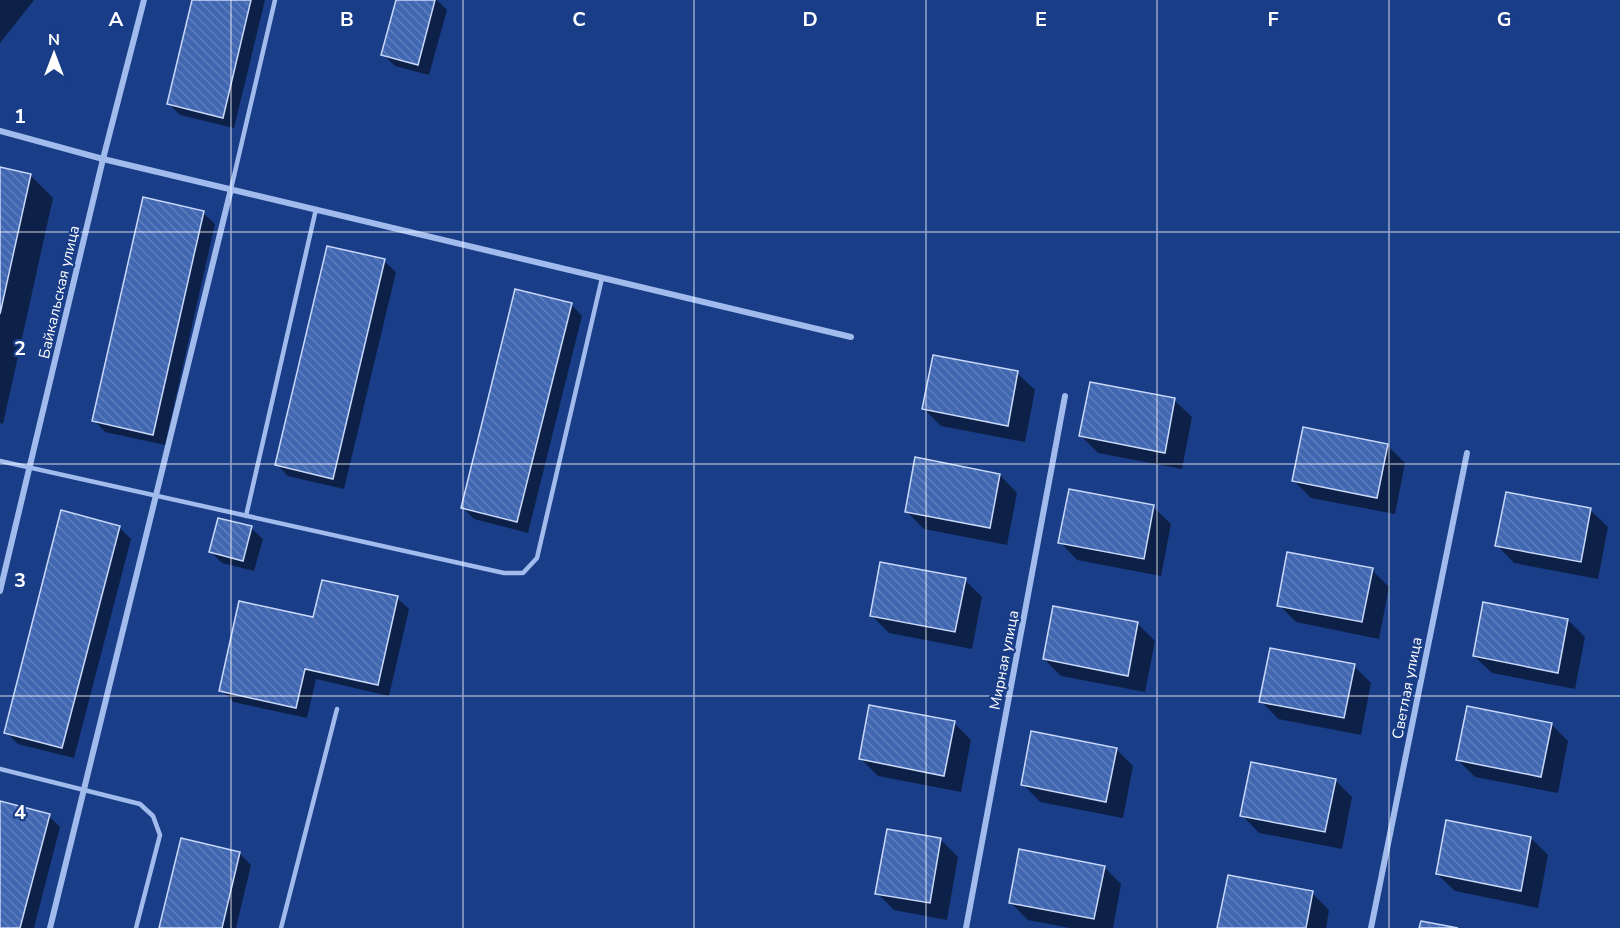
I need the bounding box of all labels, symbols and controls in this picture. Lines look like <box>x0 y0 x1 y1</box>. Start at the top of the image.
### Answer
text: A <box>109 6 124 33</box>
text: B <box>340 6 354 33</box>
text: C <box>572 6 586 33</box>
text: D <box>802 6 818 33</box>
text: E <box>1035 6 1047 33</box>
text: F <box>1267 6 1279 33</box>
text: G <box>1497 6 1511 33</box>
north arrow <box>24 24 84 84</box>
text: N <box>48 29 60 51</box>
text: 1 <box>14 103 26 130</box>
street label: Байкальская улица <box>34 223 84 361</box>
text: 2 <box>14 335 26 362</box>
text: 3 <box>14 567 26 594</box>
street label: Мирная улица <box>985 608 1023 712</box>
street label: Светлая улица <box>1387 635 1427 741</box>
text: 4 <box>14 799 26 826</box>

